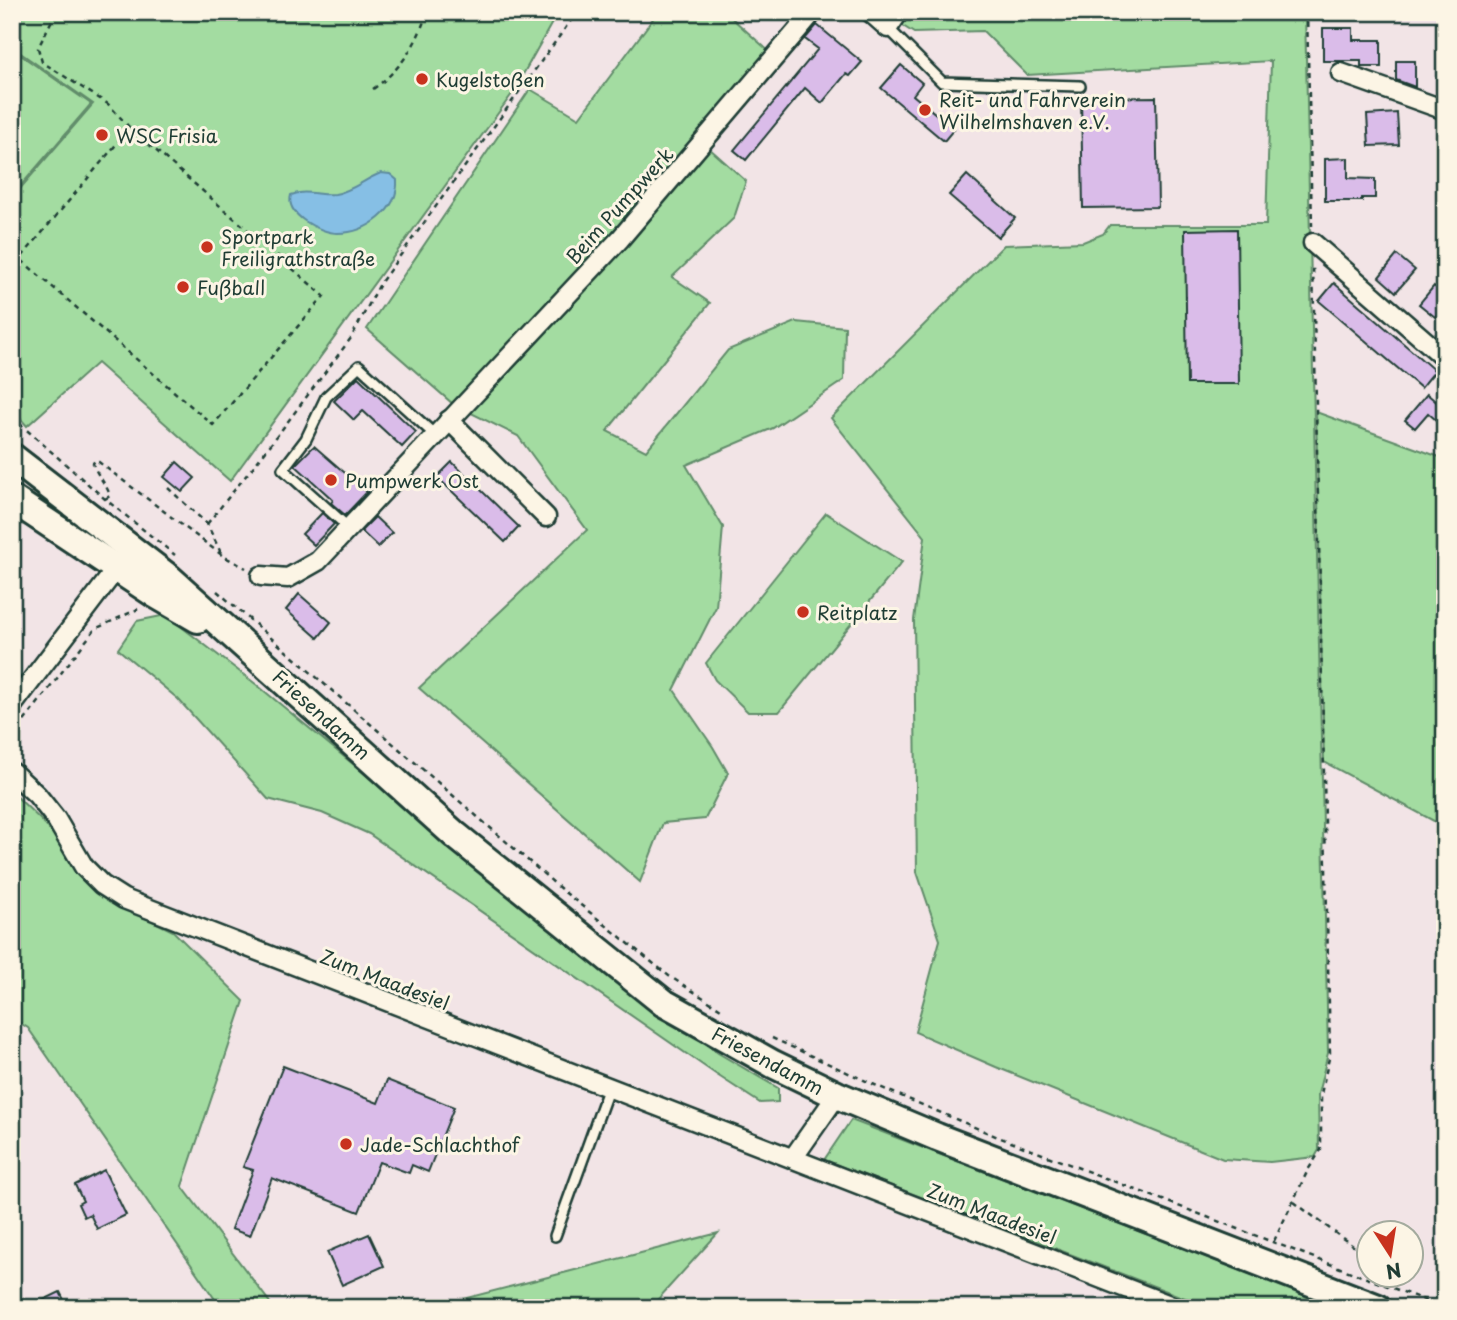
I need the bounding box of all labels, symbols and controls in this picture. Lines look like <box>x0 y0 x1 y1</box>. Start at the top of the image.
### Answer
place label: Kugelstoßen <box>436 65 545 93</box>
marker: Kugelstoßen <box>414 71 430 87</box>
place label: Reit- und Fahrverein Wilhelmshaven e.V. <box>939 85 1126 135</box>
marker: Reit- und Fahrverein Wilhelmshaven e.V. <box>917 102 933 118</box>
place label: WSC Frisia <box>116 121 218 149</box>
marker: WSC Frisia <box>94 127 110 143</box>
street label: Beim Pumpwerk <box>559 140 679 270</box>
place label: Sportpark Freiligrathstraße <box>221 222 375 272</box>
marker: Sportpark Freiligrathstraße <box>199 239 215 255</box>
place label: Fußball <box>197 273 265 301</box>
marker: Fußball <box>175 279 191 295</box>
place label: Pumpwerk Ost <box>345 466 479 494</box>
marker: Pumpwerk Ost <box>323 472 339 488</box>
place label: Reitplatz <box>817 598 897 626</box>
marker: Reitplatz <box>795 604 811 620</box>
street label: Friesendamm <box>267 662 377 766</box>
street label: Zum Maadesiel <box>316 942 454 1016</box>
street label: Friesendamm <box>707 1019 829 1101</box>
place label: Jade-Schlachthof <box>360 1130 521 1158</box>
marker: Jade-Schlachthof <box>338 1136 354 1152</box>
street label: Zum Maadesiel <box>923 1176 1061 1250</box>
north arrow <box>1356 1218 1426 1288</box>
text: N <box>1383 1256 1404 1287</box>

